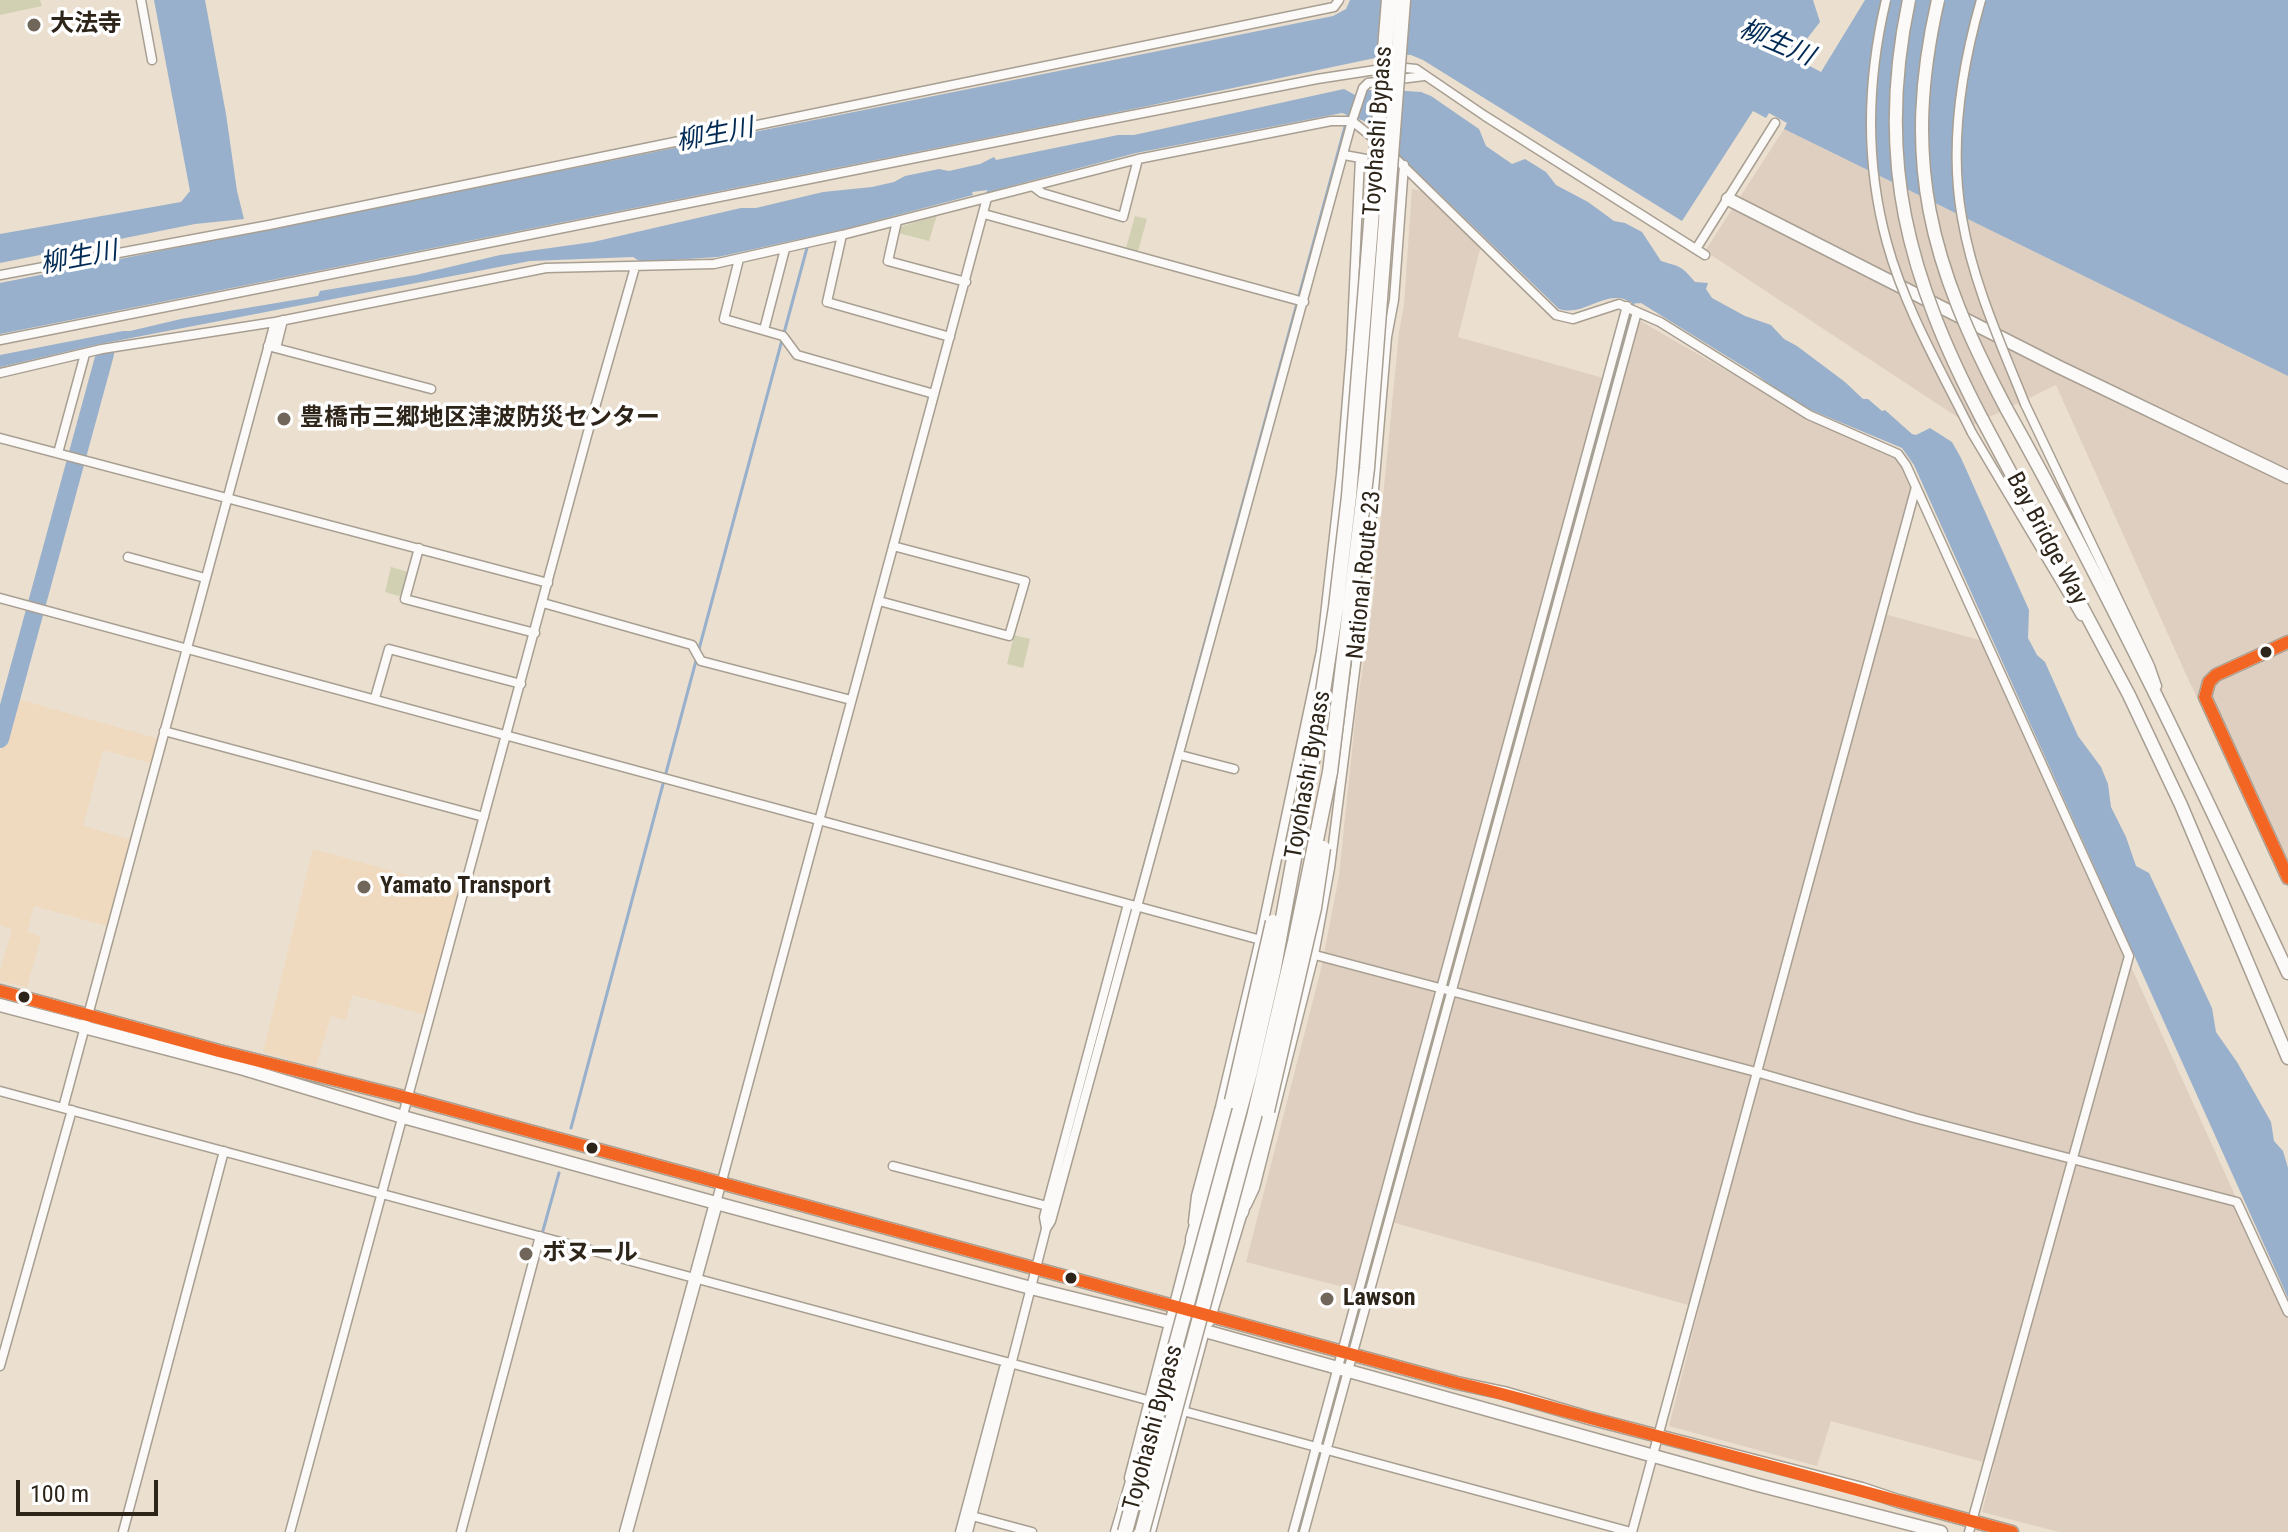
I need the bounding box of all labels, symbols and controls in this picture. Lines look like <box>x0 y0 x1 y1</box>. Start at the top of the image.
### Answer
place label: 大法寺 <box>50 11 122 39</box>
water label: 柳生川 <box>1734 14 1818 74</box>
marker: 大法寺 <box>25 16 43 34</box>
street label: Toyohashi Bypass <box>1359 45 1399 217</box>
water label: 柳生川 <box>674 113 756 159</box>
water label: 柳生川 <box>38 236 120 282</box>
place label: 豊橋市三郷地区津波防災センター <box>300 405 660 433</box>
marker: 豊橋市三郷地区津波防災センター <box>275 410 293 428</box>
street label: Bay Bridge Way <box>1999 468 2093 610</box>
street label: National Route 23 <box>1342 489 1388 661</box>
unlabelled marker <box>2258 644 2274 660</box>
street label: Toyohashi Bypass <box>1280 689 1338 861</box>
place label: Yamato Transport <box>380 873 551 901</box>
marker: Yamato Transport <box>355 878 373 896</box>
unlabelled marker <box>16 989 32 1005</box>
unlabelled marker <box>584 1140 600 1156</box>
place label: ボヌール <box>542 1240 638 1268</box>
marker: ボヌール <box>517 1245 535 1263</box>
unlabelled marker <box>1063 1270 1079 1286</box>
place label: Lawson <box>1343 1285 1416 1313</box>
marker: Lawson <box>1318 1290 1336 1308</box>
street label: Toyohashi Bypass <box>1118 1342 1190 1514</box>
scale bar <box>20 1464 162 1514</box>
text: 100 m <box>30 1480 89 1508</box>

